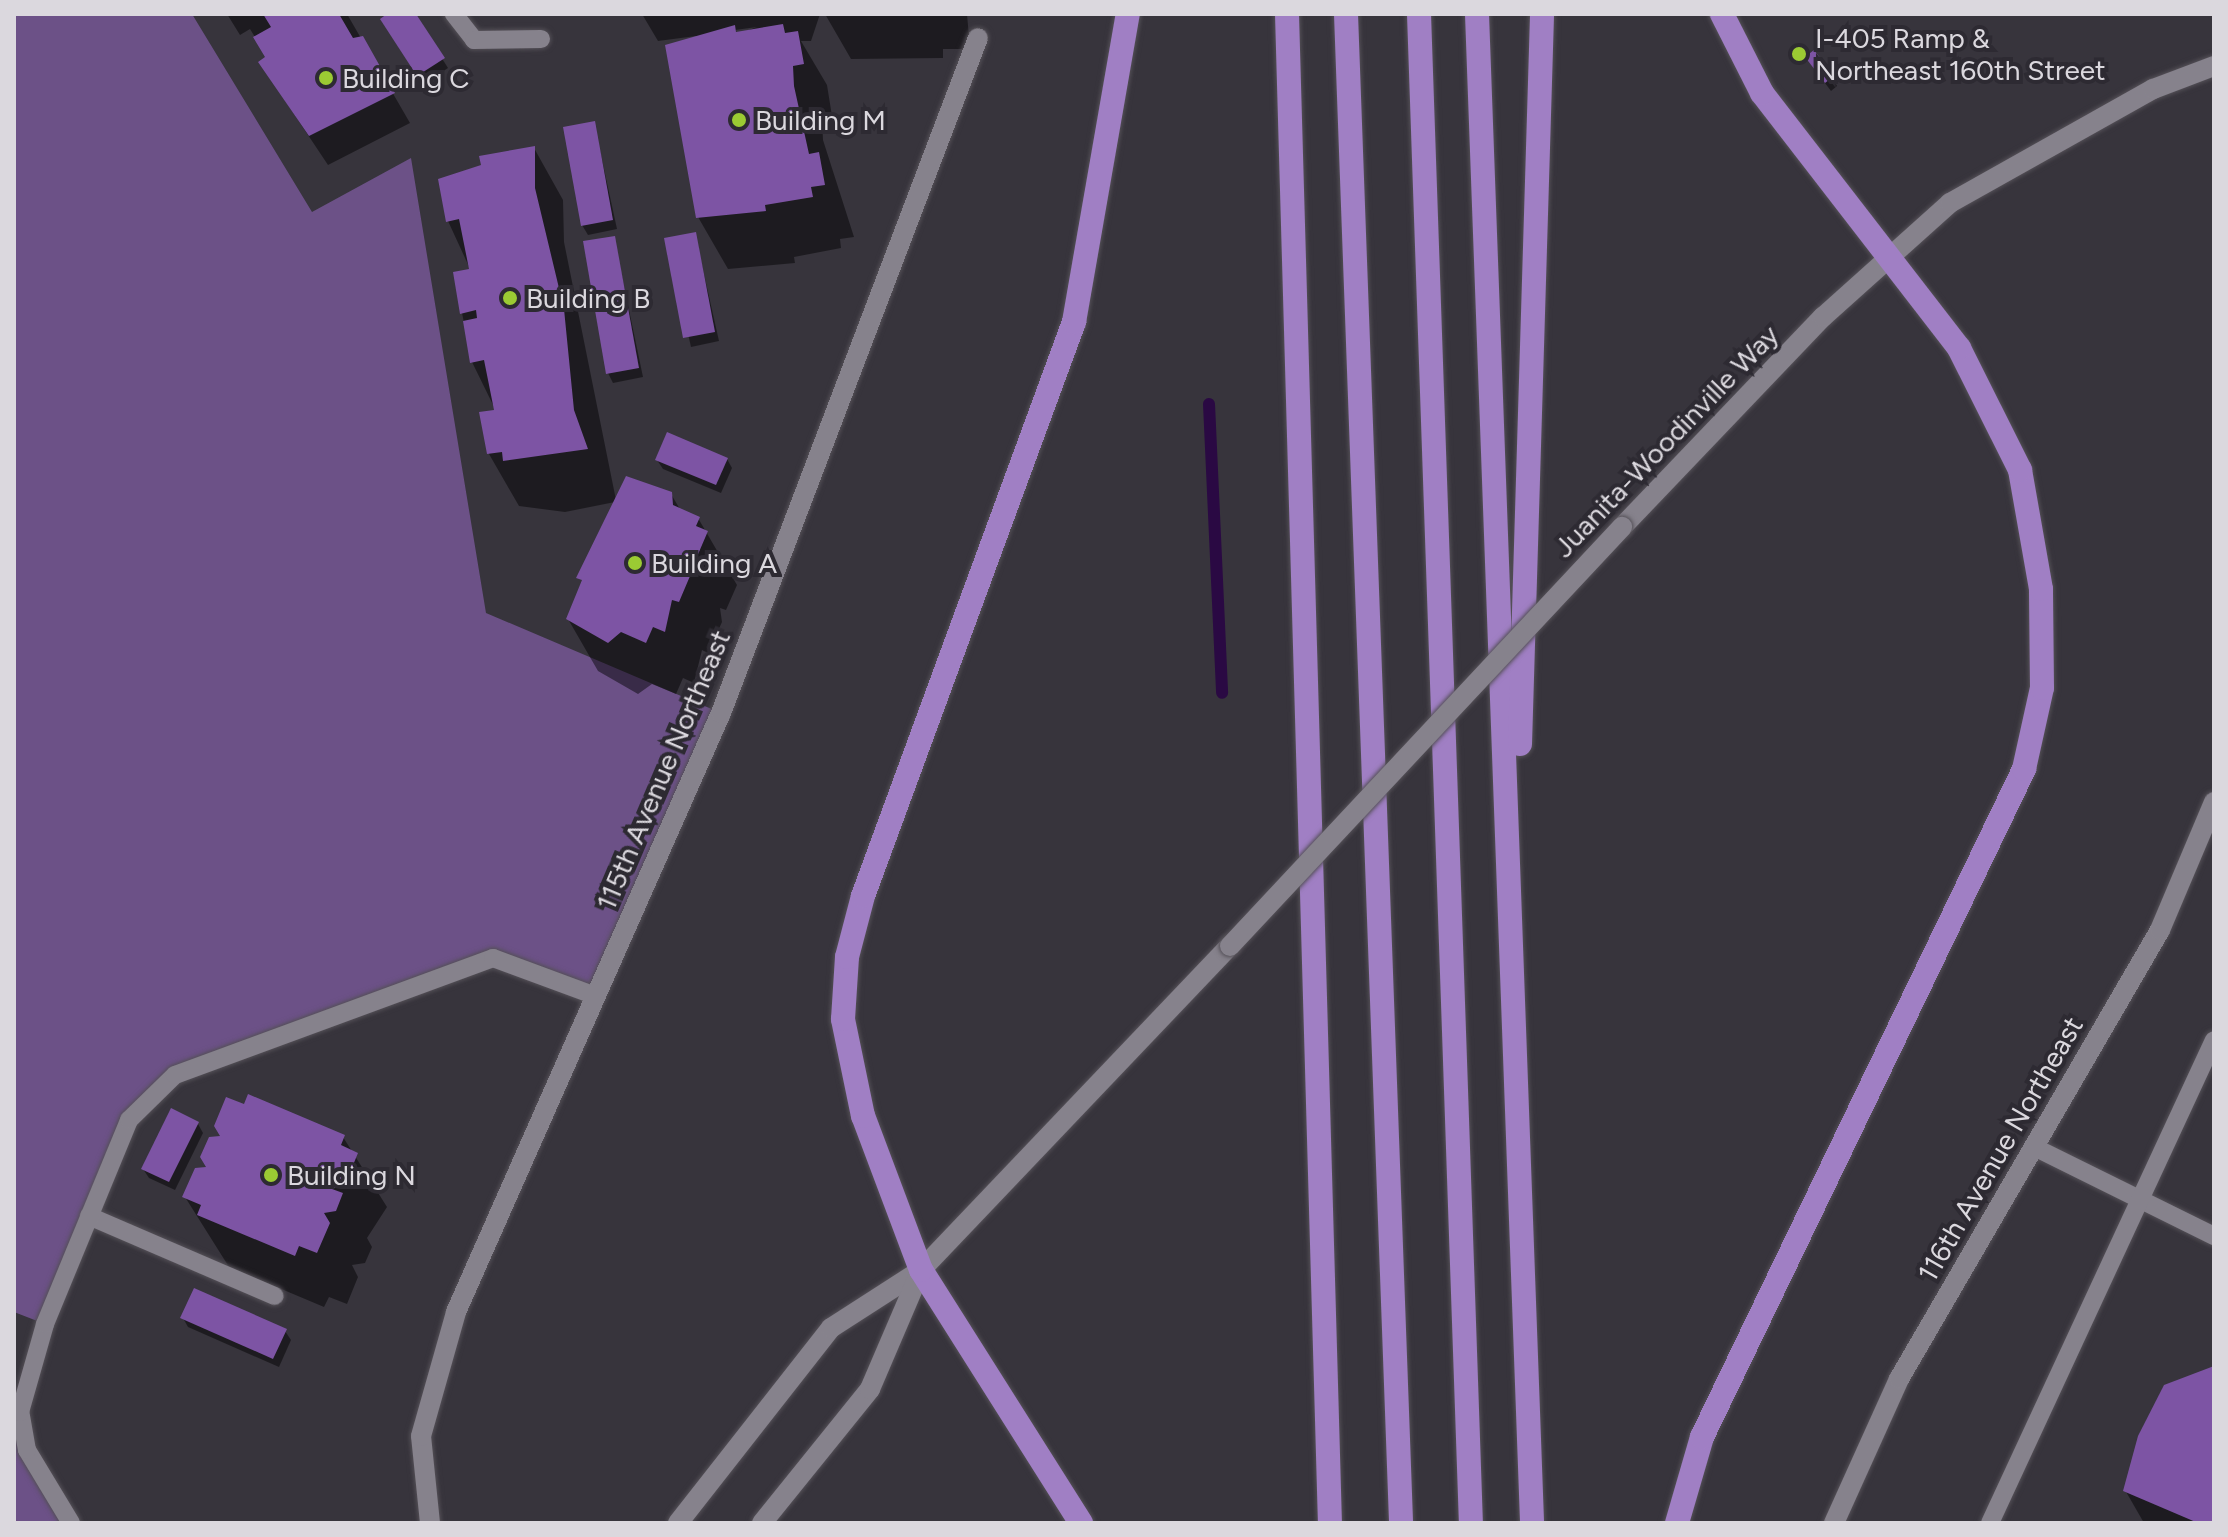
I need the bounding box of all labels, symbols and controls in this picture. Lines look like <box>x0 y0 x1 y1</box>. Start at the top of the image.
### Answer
place label: I-405 Ramp & Northeast 160th Street <box>1815 21 2106 87</box>
marker: I-405 Ramp & Northeast 160th Street <box>1790 45 1808 63</box>
place label: Building C <box>342 61 469 95</box>
marker: Building C <box>317 69 335 87</box>
place label: Building M <box>755 103 886 137</box>
marker: Building M <box>730 111 748 129</box>
place label: Building B <box>526 281 650 315</box>
marker: Building B <box>501 289 519 307</box>
street label: Juanita-Woodinville Way <box>1546 318 1786 564</box>
place label: Building A <box>651 546 777 580</box>
marker: Building A <box>626 554 644 572</box>
street label: 115th Avenue Northeast <box>589 625 737 915</box>
street label: 116th Avenue Northeast <box>1910 1010 2090 1288</box>
place label: Building N <box>287 1158 416 1192</box>
marker: Building N <box>262 1166 280 1184</box>

